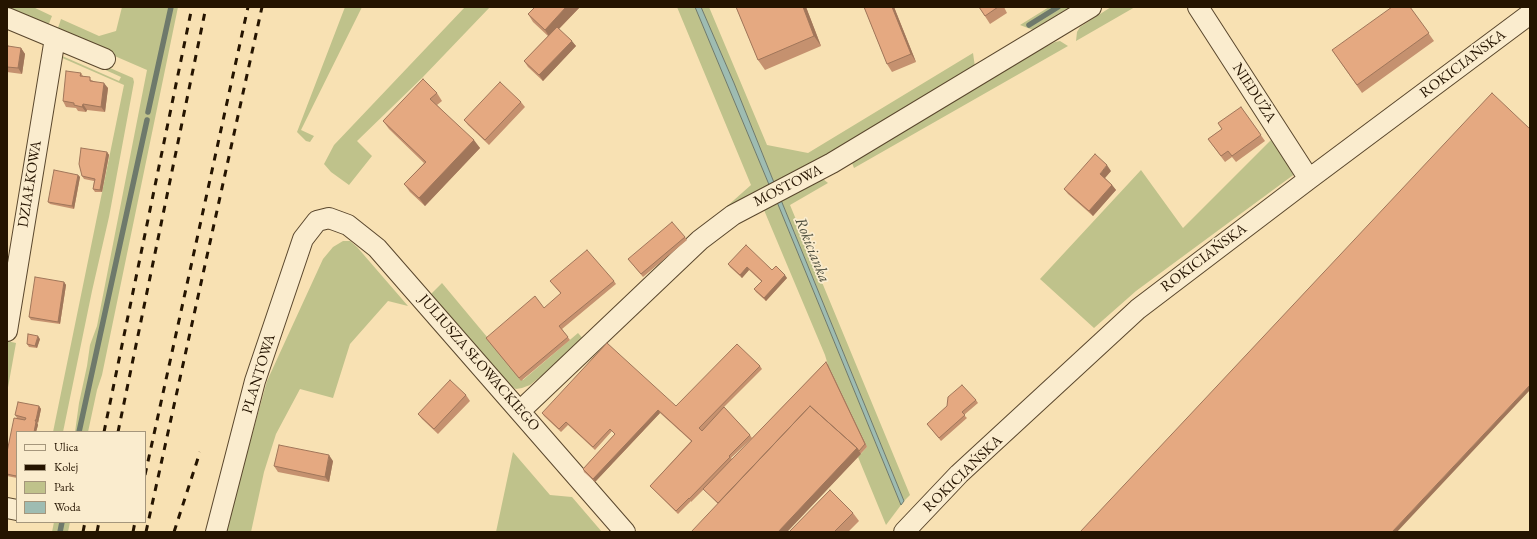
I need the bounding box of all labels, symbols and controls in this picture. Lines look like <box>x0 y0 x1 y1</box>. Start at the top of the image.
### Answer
street label: ROKICIAŃSKA <box>1416 26 1510 102</box>
street label: NIEDUŻA <box>1228 60 1280 126</box>
street label: DZIAŁKOWA <box>14 139 46 229</box>
street label: MOSTOWA <box>751 161 825 211</box>
water label: Rokicianka <box>790 214 834 286</box>
street label: ROKICIAŃSKA <box>1157 220 1251 296</box>
street label: JULIUSZA SŁOWACKIEGO <box>415 291 543 435</box>
street label: PLANTOWA <box>238 332 280 416</box>
legend <box>16 431 146 523</box>
street label: ROKICIAŃSKA <box>920 432 1006 516</box>
text: Ulica <box>54 439 78 455</box>
text: Kolej <box>54 459 78 475</box>
text: Park <box>54 479 74 495</box>
text: Woda <box>54 499 81 515</box>

